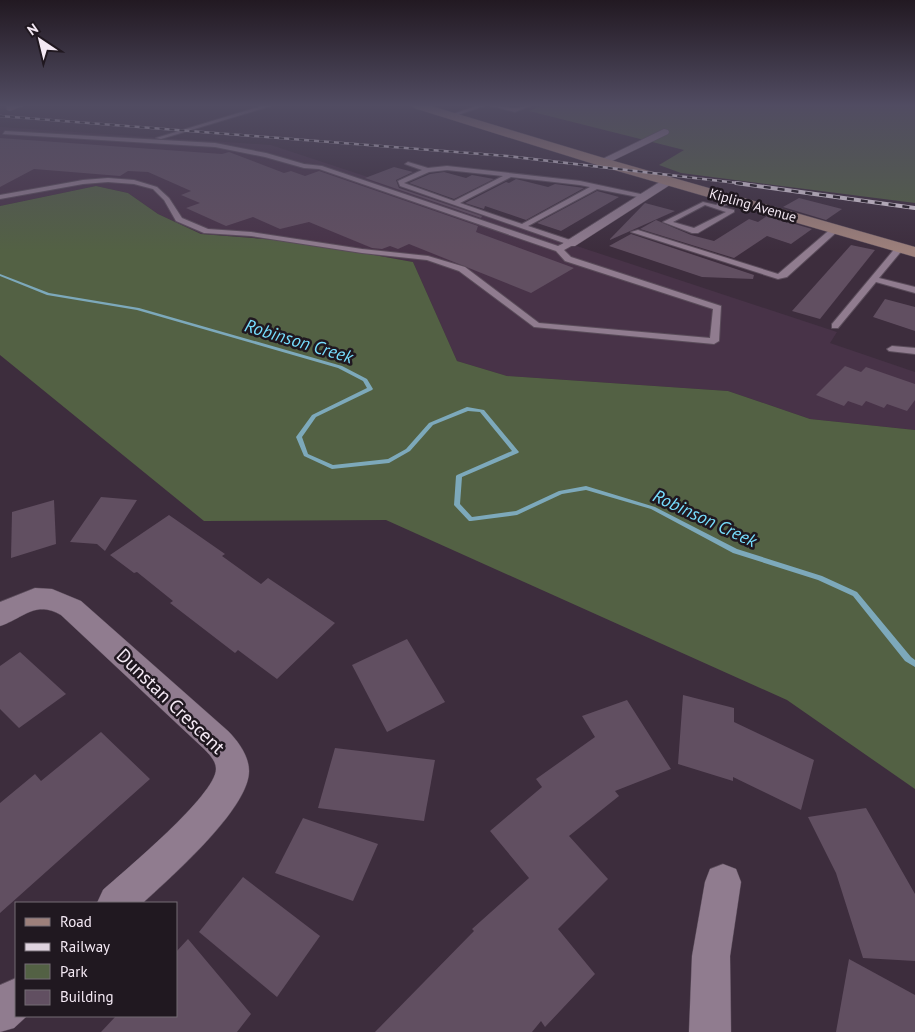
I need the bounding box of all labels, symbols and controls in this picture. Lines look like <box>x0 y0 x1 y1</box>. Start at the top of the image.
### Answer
north arrow <box>15 15 65 65</box>
text: N <box>24 19 41 39</box>
street label: Kipling Avenue <box>707 184 799 226</box>
water label: Robinson Creek <box>242 314 357 369</box>
water label: Robinson Creek <box>649 484 761 552</box>
street label: Dunstan Crescent <box>112 643 231 759</box>
legend <box>15 902 178 1017</box>
text: Road <box>60 912 92 931</box>
text: Railway <box>60 937 110 956</box>
text: Park <box>60 962 88 981</box>
text: Building <box>60 987 114 1006</box>

